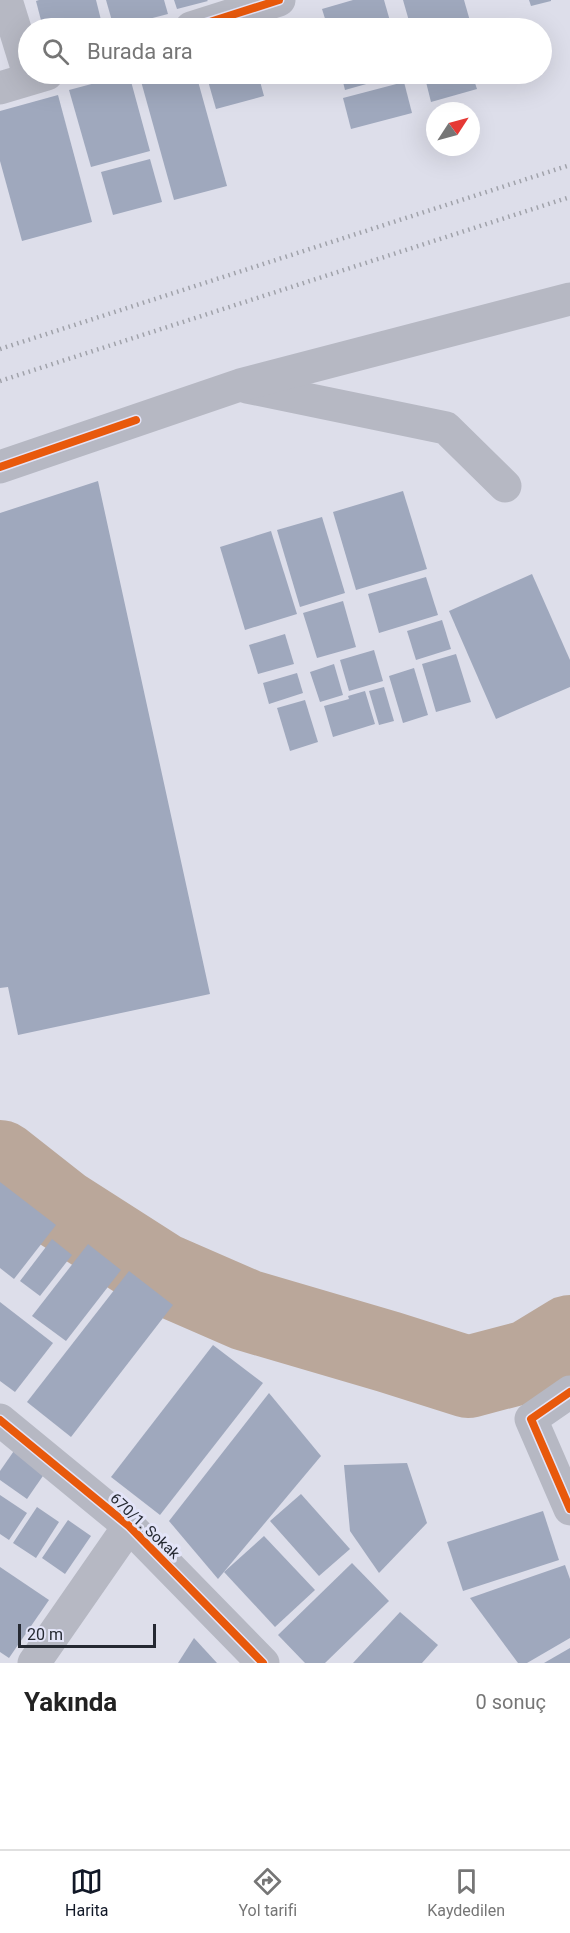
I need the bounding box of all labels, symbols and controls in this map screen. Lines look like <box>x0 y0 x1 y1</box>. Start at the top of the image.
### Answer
search box <box>18 18 552 84</box>
icon: search <box>39 35 72 68</box>
text: Burada ara <box>87 39 193 64</box>
north arrow <box>426 102 480 156</box>
street label: 670/1. Sokak <box>107 1489 184 1563</box>
scale bar <box>18 1621 156 1648</box>
text: 20 m <box>27 1625 63 1644</box>
text: Yakında <box>24 1687 117 1717</box>
text: 0 sonuç <box>476 1690 546 1714</box>
tab: Harita <box>65 1865 108 1920</box>
tab: Yol tarifi <box>238 1865 297 1920</box>
tab: Kaydedilen <box>427 1865 505 1920</box>

